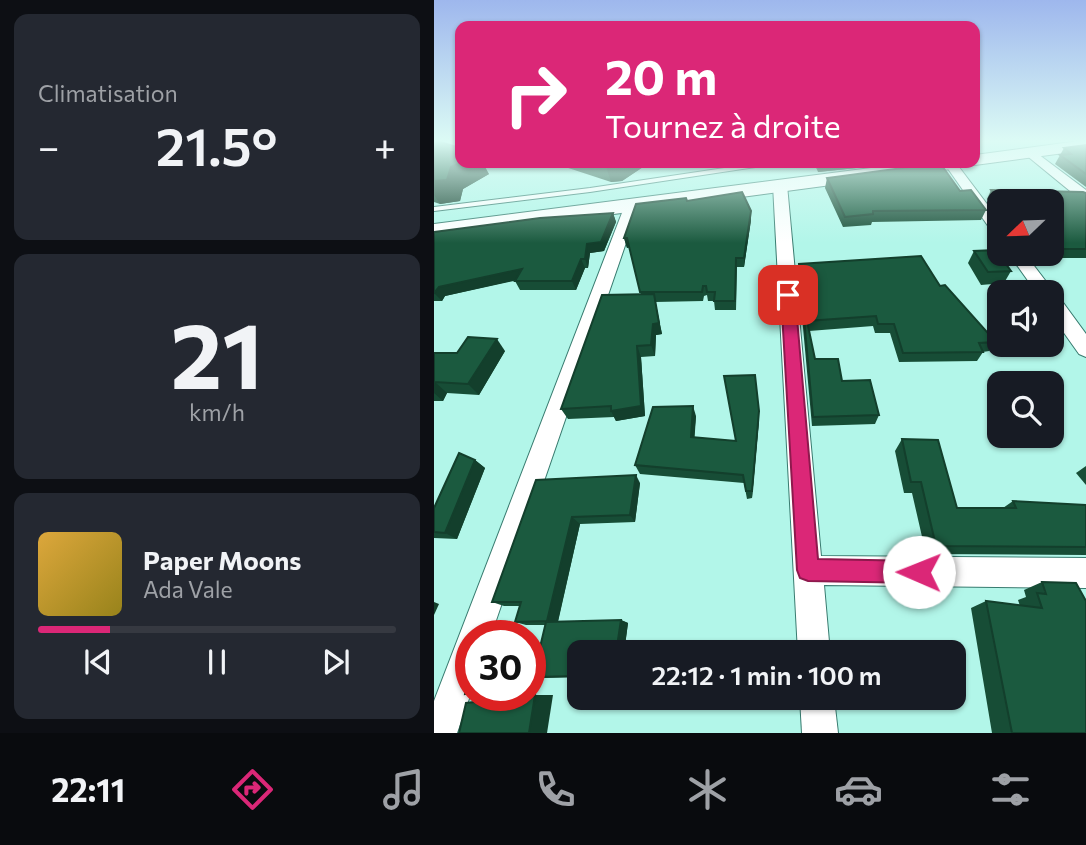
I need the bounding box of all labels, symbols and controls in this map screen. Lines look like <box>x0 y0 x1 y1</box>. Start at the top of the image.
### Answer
text: 20 m <box>605 45 717 105</box>
icon: right <box>490 49 581 140</box>
text: Climatisation <box>38 79 178 107</box>
text: Tournez à droite <box>605 105 841 145</box>
text: 21.5° <box>156 113 277 177</box>
text: − <box>38 122 60 169</box>
text: + <box>374 122 396 169</box>
north arrow <box>987 189 1064 266</box>
map controls <box>987 189 1064 448</box>
pin <box>758 265 818 325</box>
icon: arrive <box>769 276 807 314</box>
button: sound <box>987 280 1064 357</box>
text: 21 <box>171 296 263 408</box>
button: search <box>987 371 1064 448</box>
text: km/h <box>189 398 245 426</box>
position arrow <box>882 535 956 609</box>
text: Paper Moons <box>143 544 301 575</box>
text: Ada Vale <box>143 575 233 603</box>
speed limit sign: 30 <box>455 620 546 711</box>
icon: previous <box>79 643 117 681</box>
icon: pause <box>198 643 236 681</box>
icon: next <box>317 643 355 681</box>
text: 22:12 · 1 min · 100 m <box>651 659 882 690</box>
icon: directions <box>228 765 277 814</box>
icon: music <box>379 765 428 814</box>
icon: phone <box>531 765 580 814</box>
icon: climate <box>683 765 732 814</box>
icon: car <box>834 765 883 814</box>
icon: filters <box>986 765 1035 814</box>
text: 22:11 <box>51 769 125 809</box>

